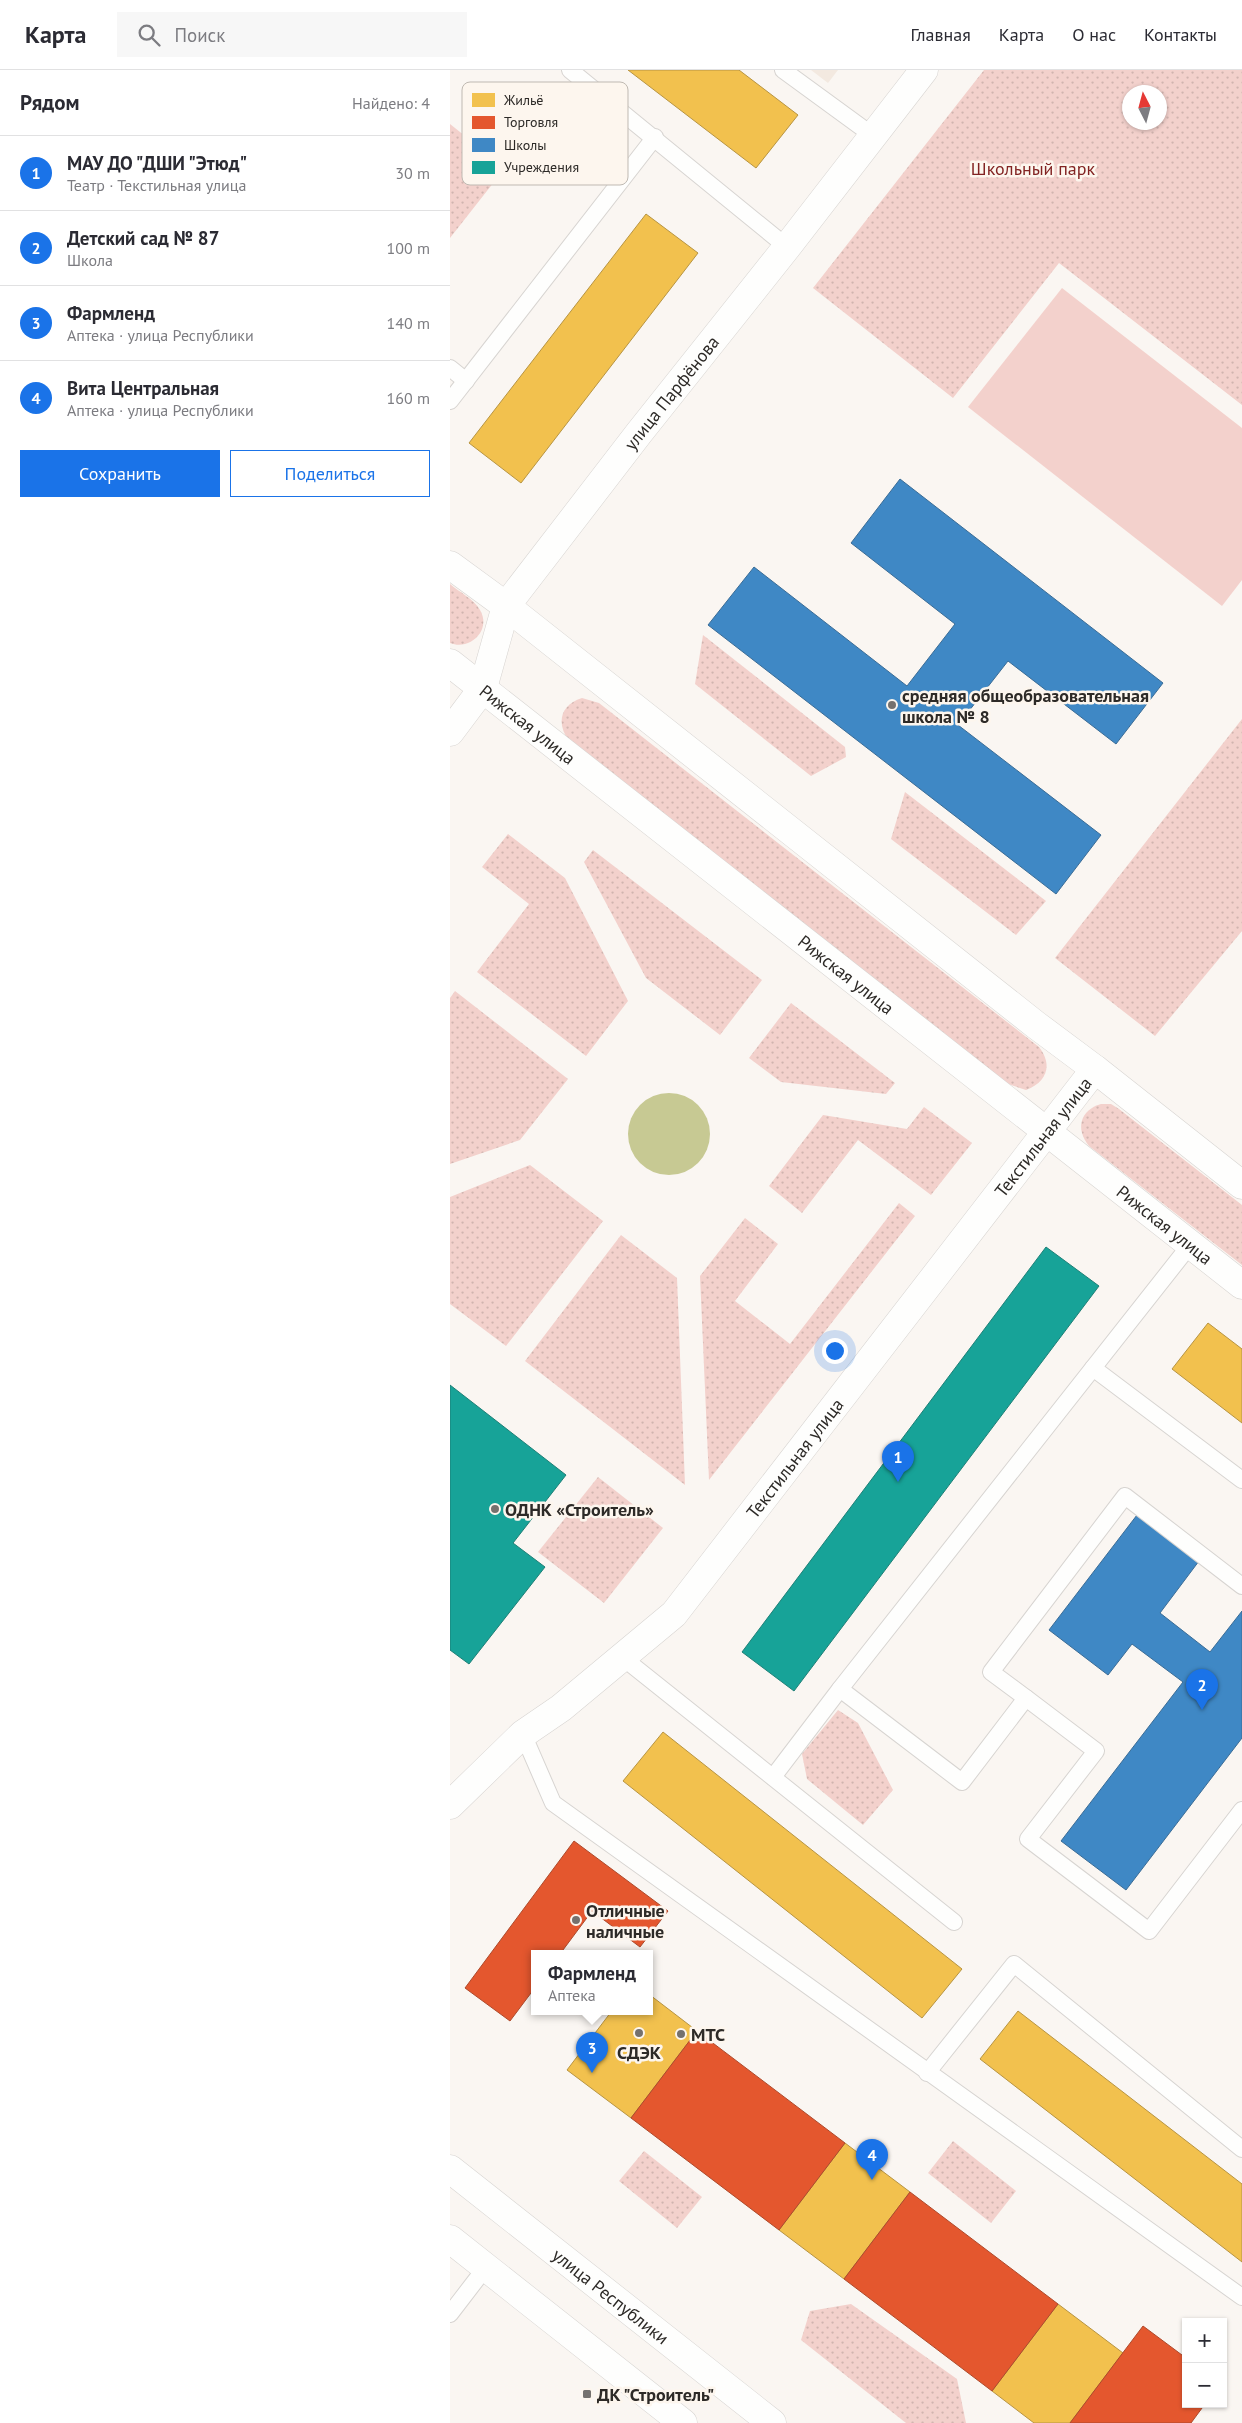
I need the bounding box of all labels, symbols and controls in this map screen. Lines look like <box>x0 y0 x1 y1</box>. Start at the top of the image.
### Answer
search box <box>117 12 467 57</box>
text: Карта <box>25 19 87 50</box>
icon: search <box>135 21 163 49</box>
text: Поиск <box>175 23 225 47</box>
text: Главная <box>910 23 971 46</box>
text: Карта <box>999 23 1044 46</box>
text: О нас <box>1072 23 1116 46</box>
text: Контакты <box>1144 23 1217 46</box>
legend <box>462 82 628 185</box>
north arrow <box>1122 85 1167 130</box>
text: Рядом <box>20 89 79 116</box>
text: Жильё <box>503 91 543 109</box>
text: Найдено: 4 <box>352 93 430 113</box>
text: Торговля <box>504 113 558 131</box>
text: Школы <box>504 136 547 154</box>
text: МАУ ДО "ДШИ "Этюд" <box>67 151 247 175</box>
park label: Школьный парк <box>971 157 1096 180</box>
text: Учреждения <box>504 158 579 176</box>
text: 1 <box>31 163 41 183</box>
text: 30 m <box>395 163 430 183</box>
text: Театр · Текстильная улица <box>67 175 246 195</box>
text: Детский сад № 87 <box>67 226 219 250</box>
text: 2 <box>31 238 41 258</box>
text: 100 m <box>387 238 430 258</box>
text: Школа <box>67 250 113 270</box>
text: Фармленд <box>67 301 155 325</box>
text: 3 <box>31 313 41 333</box>
text: 140 m <box>387 313 430 333</box>
text: Аптека · улица Республики <box>67 325 254 345</box>
street label: улица Парфёнова <box>619 331 724 455</box>
text: Вита Центральная <box>67 376 219 400</box>
text: 4 <box>31 388 41 408</box>
text: 160 m <box>387 388 430 408</box>
text: Аптека · улица Республики <box>67 400 254 420</box>
button: Сохранить <box>20 450 220 497</box>
button: Поделиться <box>230 450 430 497</box>
street label: Рижская улица <box>475 679 581 769</box>
place label: средняя общеобразовательная школа № 8 <box>902 684 1149 728</box>
marker: средняя общеобразовательная школа № 8 <box>886 699 898 711</box>
street label: Рижская улица <box>794 929 899 1019</box>
street label: Текстильная улица <box>989 1072 1096 1201</box>
street label: Рижская улица <box>1112 1180 1218 1269</box>
your location <box>822 1338 848 1364</box>
street label: Текстильная улица <box>741 1393 848 1523</box>
pin: 1 <box>882 1441 914 1482</box>
place label: ОДНК «Строитель» <box>505 1498 654 1521</box>
marker: ОДНК «Строитель» <box>489 1503 501 1515</box>
pin: 2 <box>1186 1669 1218 1710</box>
place label: Отличные наличные <box>586 1899 665 1943</box>
marker: Отличные наличные <box>570 1914 582 1926</box>
popup <box>531 1950 653 2015</box>
text: Фармленд <box>548 1961 636 1985</box>
text: Аптека <box>548 1985 596 2005</box>
place label: МТС <box>691 2023 725 2046</box>
marker: СДЭК <box>633 2027 645 2039</box>
marker: МТС <box>675 2028 687 2040</box>
pin: 3 <box>576 2032 608 2073</box>
place label: СДЭК <box>617 2041 661 2064</box>
pin: 4 <box>856 2139 888 2180</box>
street label: улица Республики <box>548 2243 674 2349</box>
map controls <box>1182 2318 1227 2408</box>
button: + <box>1182 2318 1227 2363</box>
button: − <box>1182 2363 1227 2408</box>
place label: ДК "Строитель" <box>597 2383 714 2406</box>
marker: ДК "Строитель" <box>581 2388 593 2400</box>

